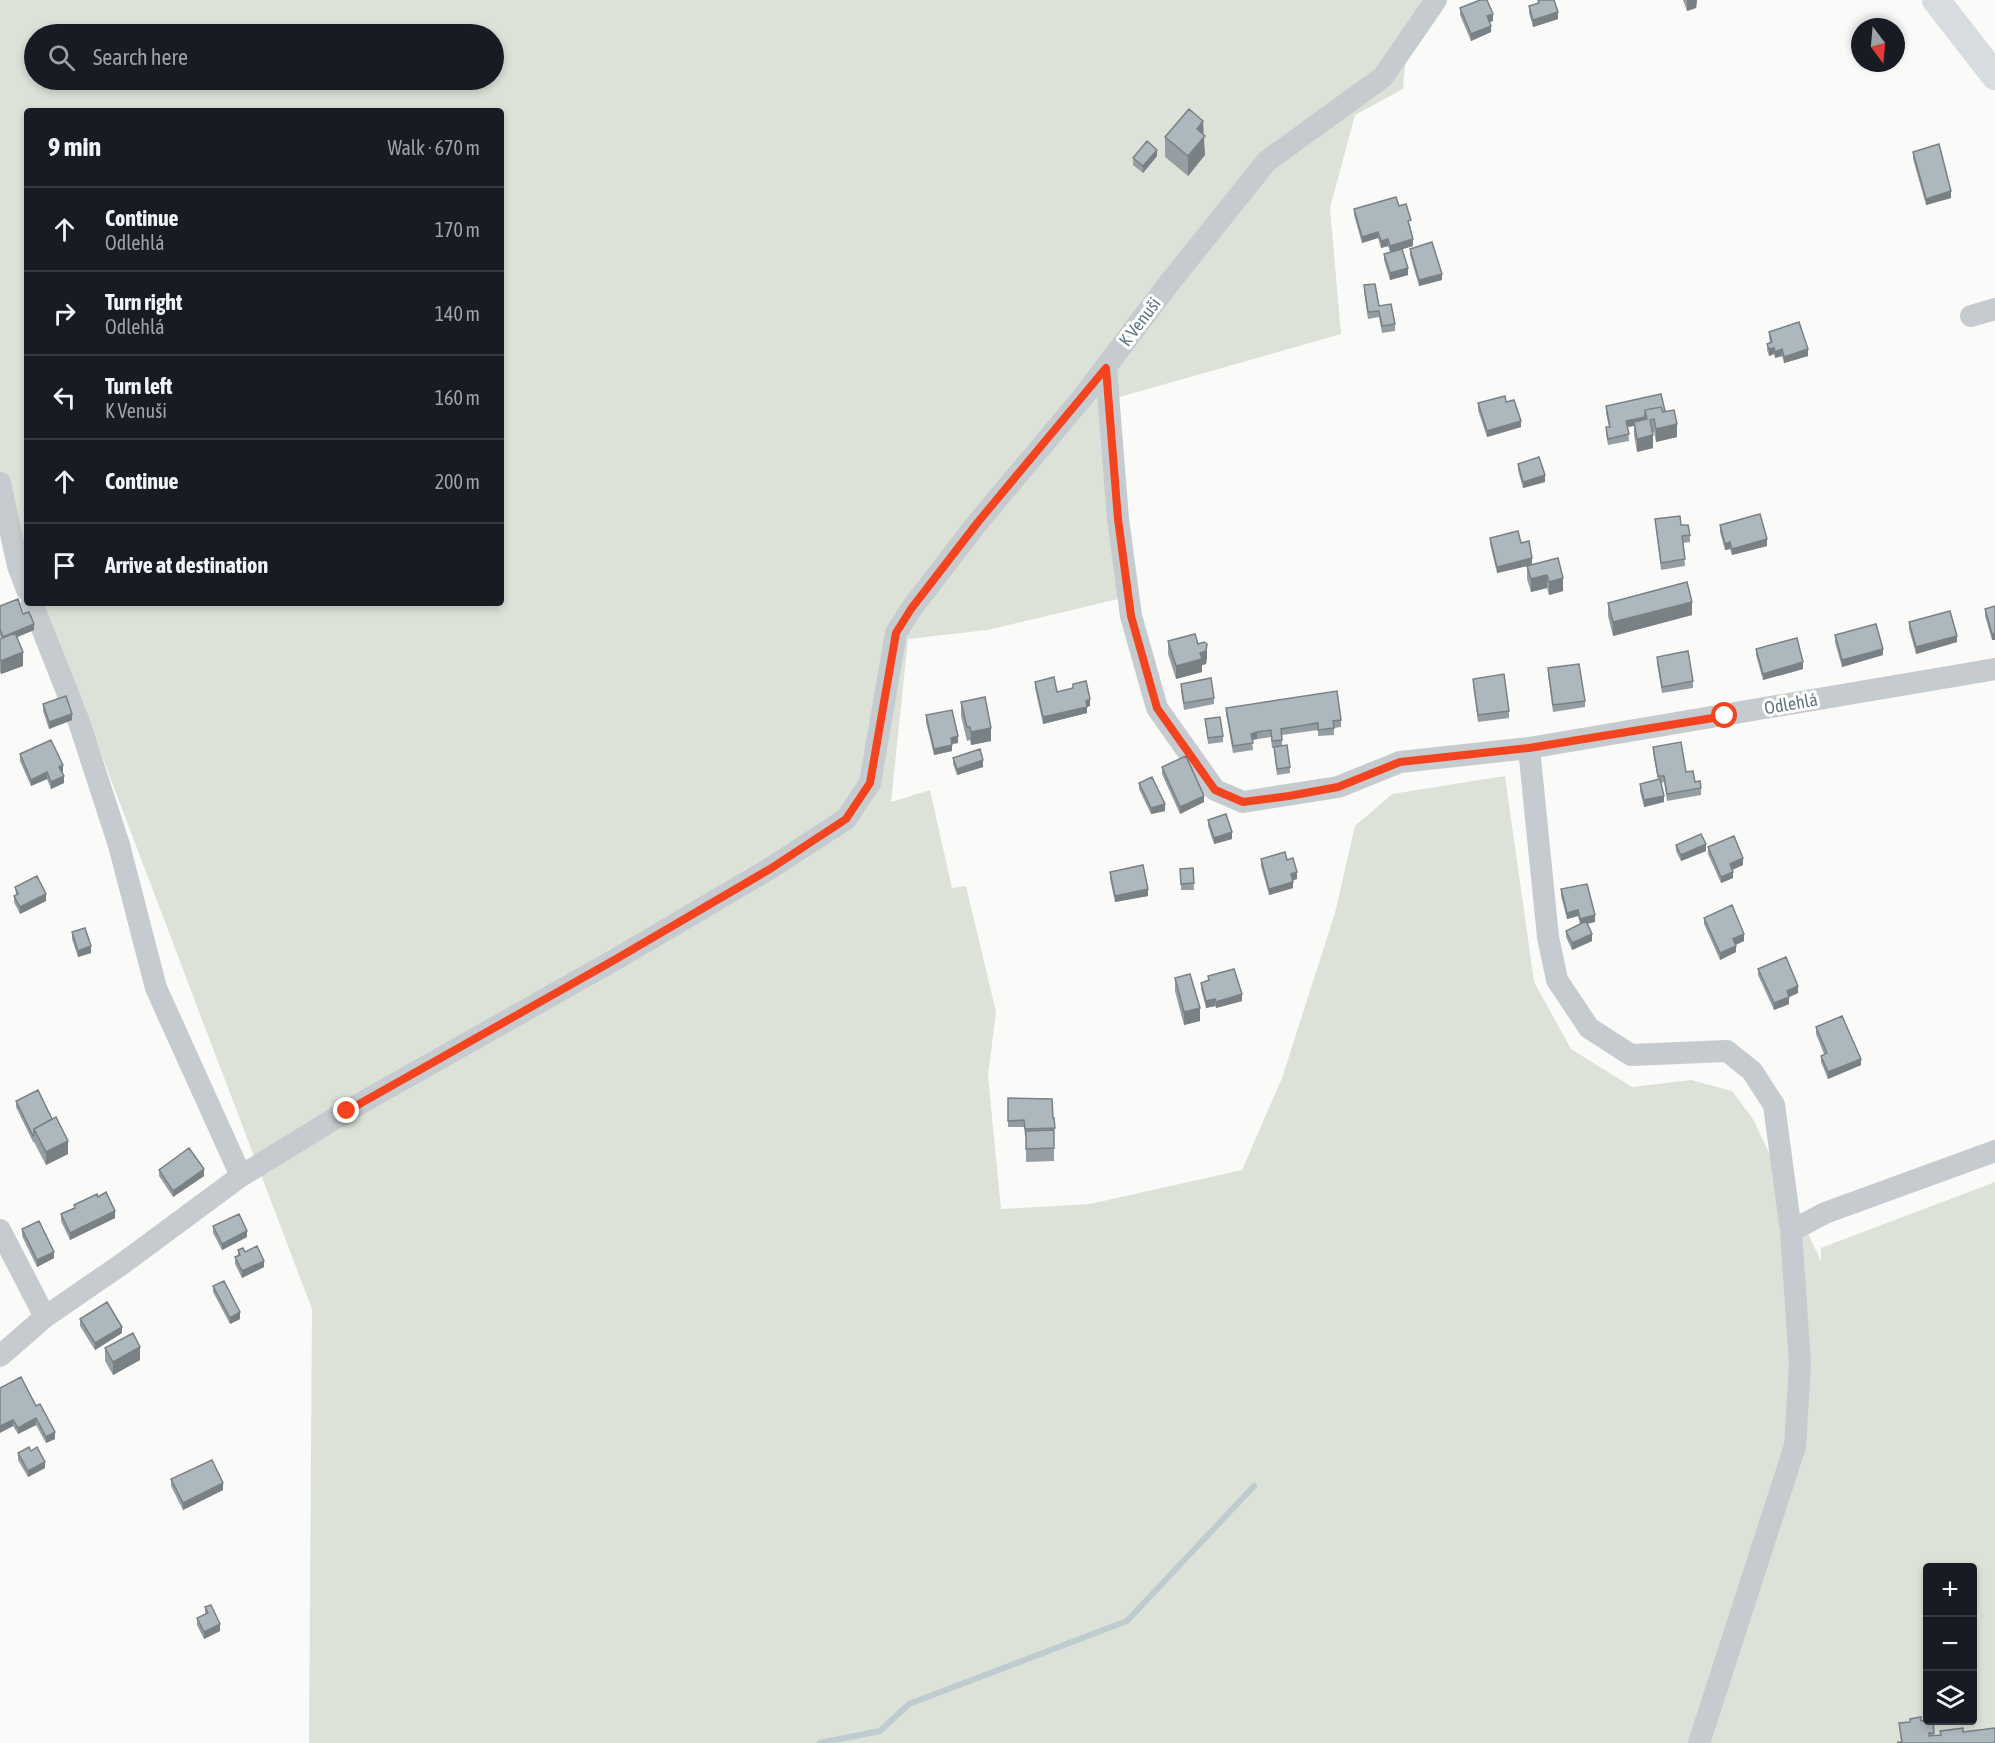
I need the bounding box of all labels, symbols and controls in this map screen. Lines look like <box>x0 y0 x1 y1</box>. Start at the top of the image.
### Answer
north arrow <box>1851 18 1905 72</box>
search box <box>24 24 504 90</box>
icon: search <box>45 41 78 74</box>
text: Search here <box>93 44 188 70</box>
text: 9 min <box>48 132 101 162</box>
text: Walk · 670 m <box>388 136 480 159</box>
text: Continue <box>105 205 179 231</box>
icon: ahead <box>48 213 81 246</box>
text: 170 m <box>435 218 480 241</box>
text: Odlehlá <box>105 231 165 254</box>
text: Turn right <box>105 289 182 315</box>
street label: K Venuši <box>1114 293 1165 350</box>
icon: right <box>48 297 81 330</box>
text: 140 m <box>435 302 480 325</box>
text: Odlehlá <box>105 315 165 338</box>
text: Turn left <box>105 373 172 399</box>
icon: left <box>48 381 81 414</box>
text: 160 m <box>435 386 480 409</box>
text: K Venuši <box>105 399 167 422</box>
icon: ahead <box>48 465 81 498</box>
text: Continue <box>105 468 179 494</box>
text: 200 m <box>435 470 480 493</box>
icon: arrive <box>48 549 81 582</box>
text: Arrive at destination <box>105 552 268 578</box>
street label: Odlehlá <box>1763 689 1819 719</box>
route start <box>1711 702 1737 728</box>
route end <box>333 1097 359 1123</box>
map controls <box>1923 1563 1977 1725</box>
button: + <box>1923 1563 1977 1617</box>
button: − <box>1923 1617 1977 1671</box>
button: layers <box>1923 1671 1977 1725</box>

